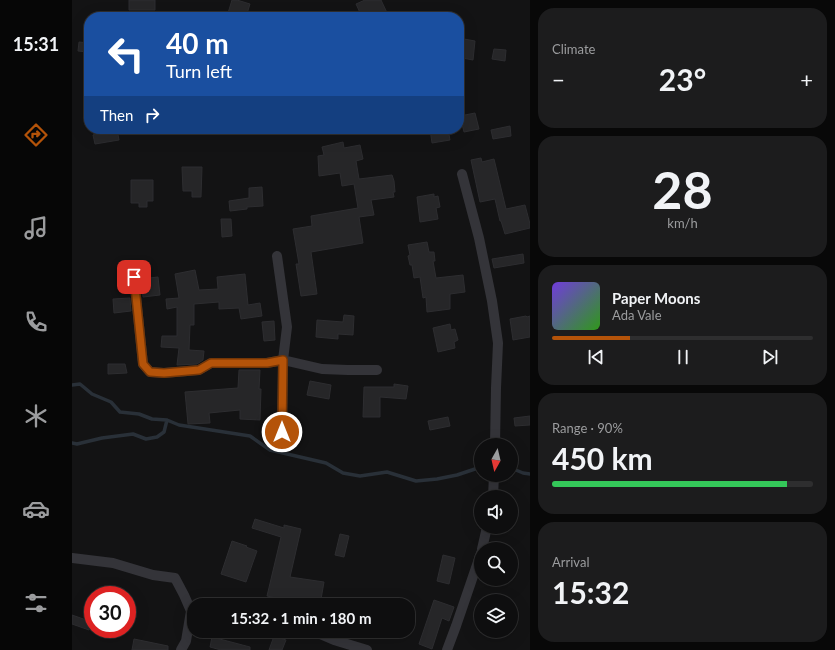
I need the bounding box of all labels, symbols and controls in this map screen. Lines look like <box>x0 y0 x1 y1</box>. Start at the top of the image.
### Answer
text: 40 m <box>166 26 229 60</box>
icon: left <box>100 28 152 80</box>
text: 15:31 <box>13 33 59 55</box>
text: Climate <box>552 41 595 57</box>
text: Turn left <box>166 60 232 82</box>
text: 23° <box>659 61 706 97</box>
text: − <box>552 66 565 93</box>
text: + <box>800 66 813 93</box>
icon: right <box>141 104 163 126</box>
text: Then <box>100 106 133 124</box>
icon: directions <box>22 121 50 149</box>
text: 28 <box>652 158 713 220</box>
icon: music <box>22 214 50 242</box>
text: km/h <box>667 215 698 231</box>
pin <box>117 260 151 294</box>
icon: arrive <box>123 266 145 288</box>
text: Paper Moons <box>612 289 700 307</box>
text: Ada Vale <box>612 307 662 323</box>
icon: phone <box>22 308 50 336</box>
icon: previous <box>585 346 607 368</box>
icon: pause <box>672 346 694 368</box>
icon: next <box>759 346 781 368</box>
icon: climate <box>22 402 50 430</box>
position arrow <box>261 411 303 453</box>
text: Range · 90% <box>552 420 623 436</box>
north arrow <box>474 438 518 482</box>
map controls <box>474 438 518 638</box>
text: 450 km <box>552 440 653 476</box>
button: sound <box>474 490 518 534</box>
icon: car <box>22 495 50 523</box>
button: search <box>474 542 518 586</box>
text: Arrival <box>552 554 589 570</box>
text: 15:32 <box>552 574 629 610</box>
speed limit sign: 30 <box>84 586 136 638</box>
icon: filters <box>22 589 50 617</box>
button: layers <box>474 594 518 638</box>
text: 15:32 · 1 min · 180 m <box>231 609 371 627</box>

